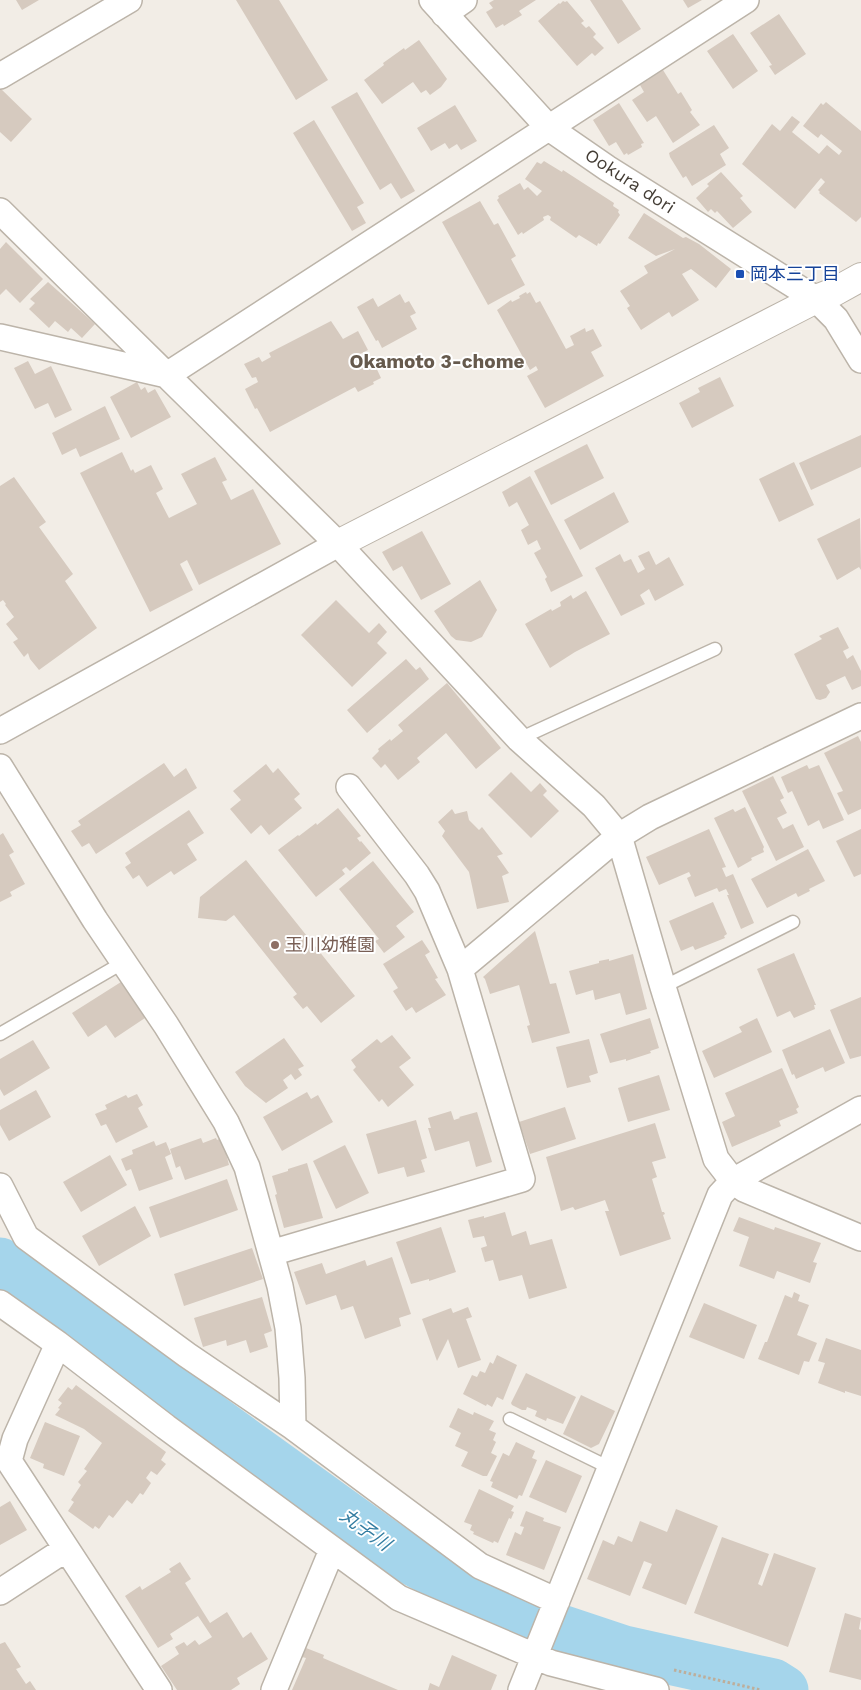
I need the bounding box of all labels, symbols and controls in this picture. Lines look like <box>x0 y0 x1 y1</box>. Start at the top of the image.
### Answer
street label: Ookura dori <box>581 144 679 217</box>
place label: 岡本三丁目 <box>750 263 840 284</box>
marker: 岡本三丁目 <box>734 268 746 280</box>
district label: Okamoto 3-chome <box>349 350 525 373</box>
place label: 玉川幼稚園 <box>285 934 375 955</box>
marker: 玉川幼稚園 <box>269 939 281 951</box>
water label: 丸子川 <box>336 1503 397 1557</box>

